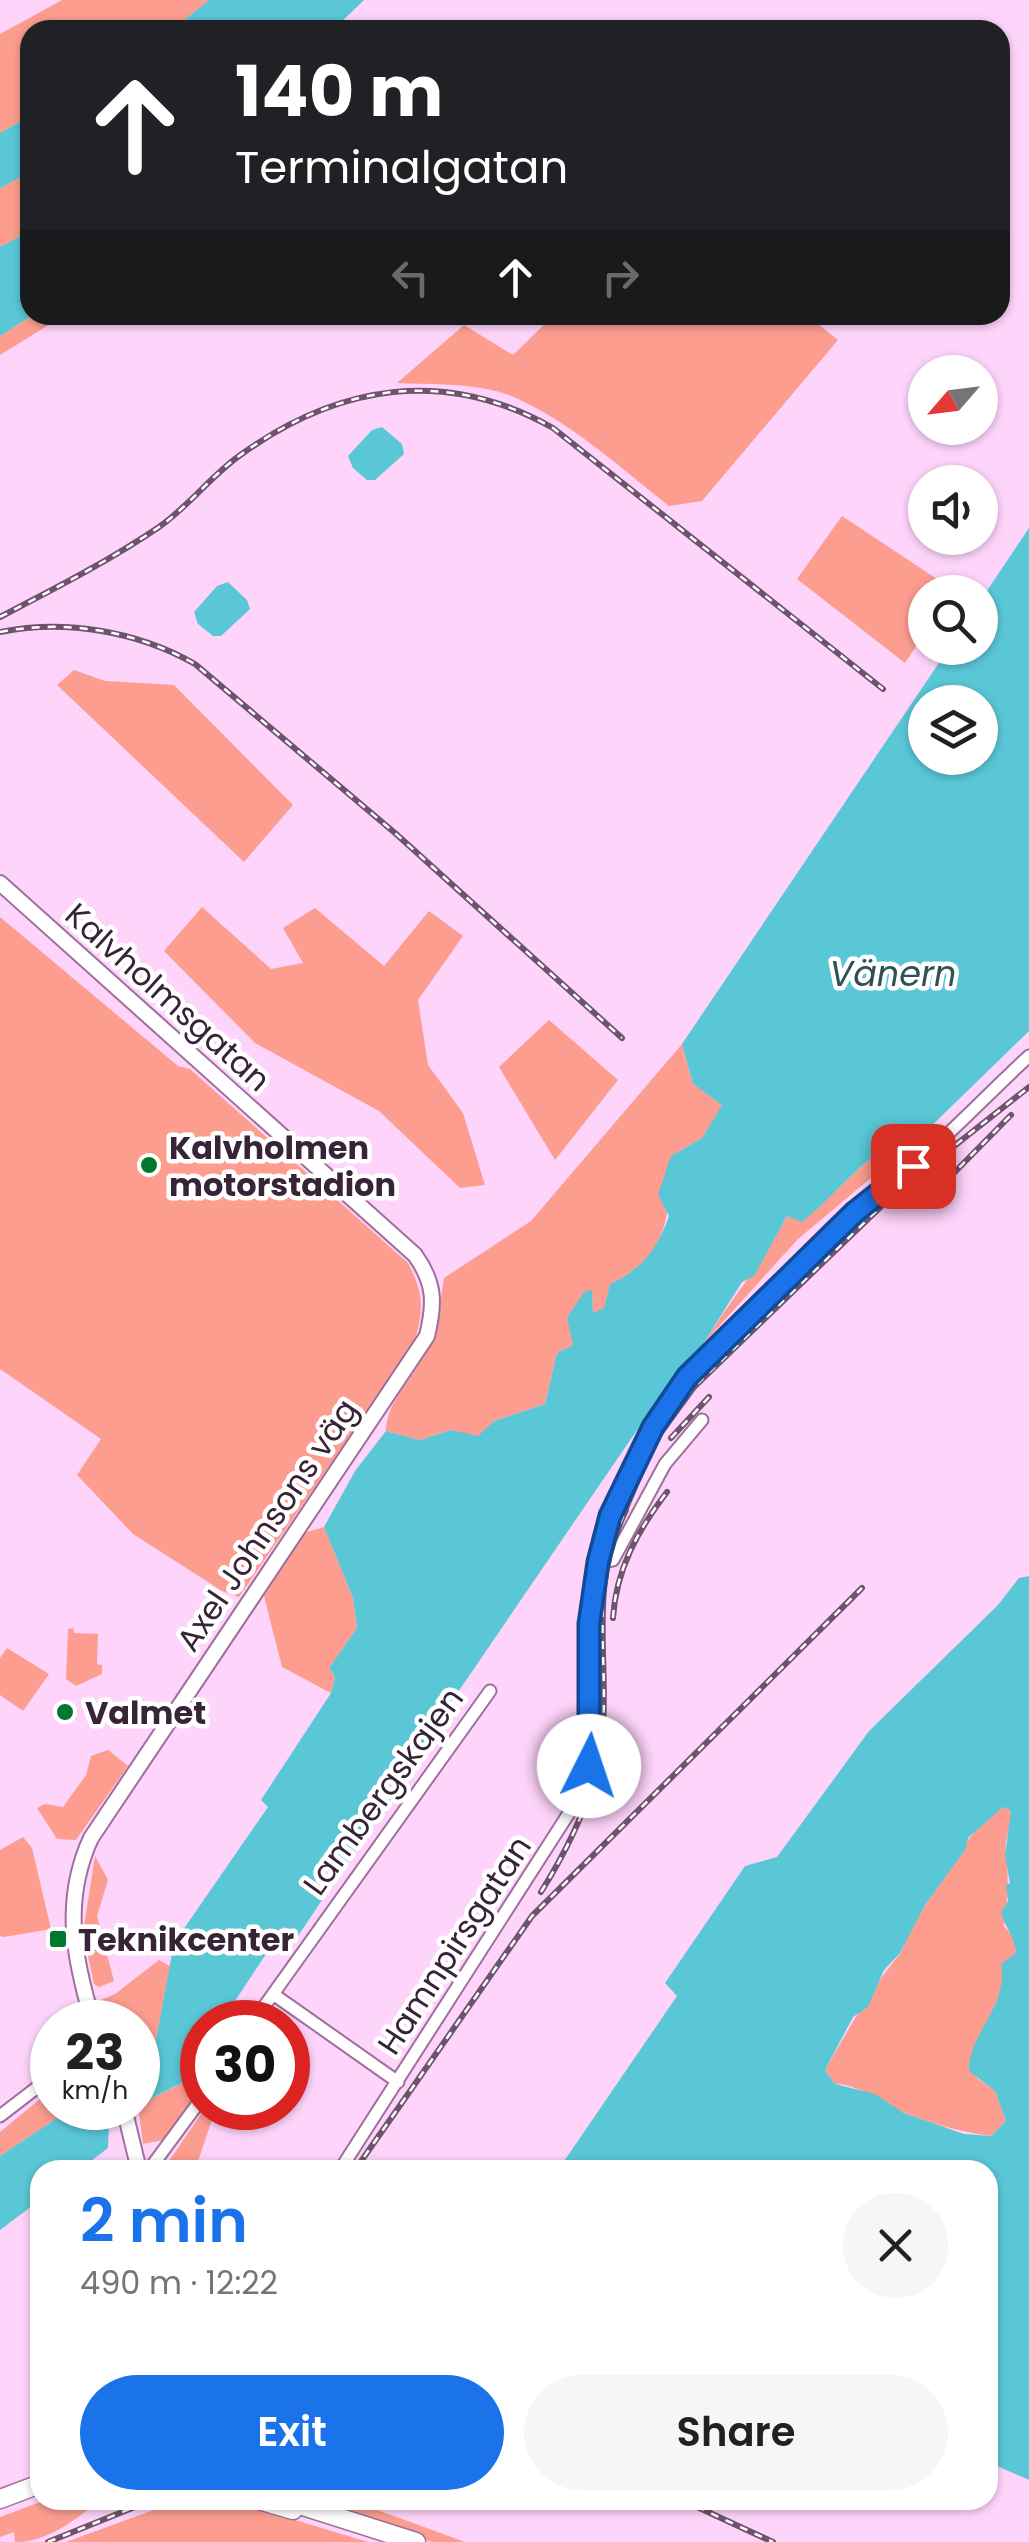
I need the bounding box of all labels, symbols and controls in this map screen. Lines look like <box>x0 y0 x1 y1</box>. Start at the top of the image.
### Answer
text: 140 m <box>235 42 443 141</box>
icon: ahead <box>70 60 200 190</box>
text: Terminalgatan <box>235 136 568 199</box>
icon: left <box>383 250 438 305</box>
icon: ahead <box>488 250 543 305</box>
icon: right <box>593 250 648 305</box>
north arrow <box>908 355 998 445</box>
map controls <box>908 355 998 775</box>
button: sound <box>908 465 998 555</box>
button: search <box>908 575 998 665</box>
button: layers <box>908 685 998 775</box>
street label: Kalvholmsgatan <box>56 893 280 1101</box>
water label: Vänern <box>830 949 956 998</box>
pin <box>871 1124 956 1209</box>
place label: Kalvholmen motorstadion <box>169 1125 396 1207</box>
icon: arrive <box>886 1139 941 1194</box>
marker: Kalvholmen motorstadion <box>138 1154 160 1176</box>
street label: Axel Johnsons väg <box>166 1390 368 1660</box>
street label: Lambergskajen <box>292 1678 474 1904</box>
place label: Valmet <box>85 1690 206 1735</box>
marker: Valmet <box>54 1701 76 1723</box>
position arrow <box>537 1714 641 1818</box>
street label: Hamnpirsgatan <box>366 1827 542 2063</box>
place label: Teknikcenter <box>78 1917 295 1962</box>
marker: Teknikcenter <box>47 1928 69 1950</box>
speed limit sign: 30 <box>180 2000 310 2130</box>
text: 23 <box>66 2017 124 2088</box>
text: km/h <box>62 2073 128 2108</box>
text: 2 min <box>80 2179 248 2263</box>
button: close <box>843 2193 948 2298</box>
text: 490 m · 12:22 <box>80 2260 278 2305</box>
button: Exit <box>80 2375 504 2490</box>
button: Share <box>524 2375 948 2490</box>

